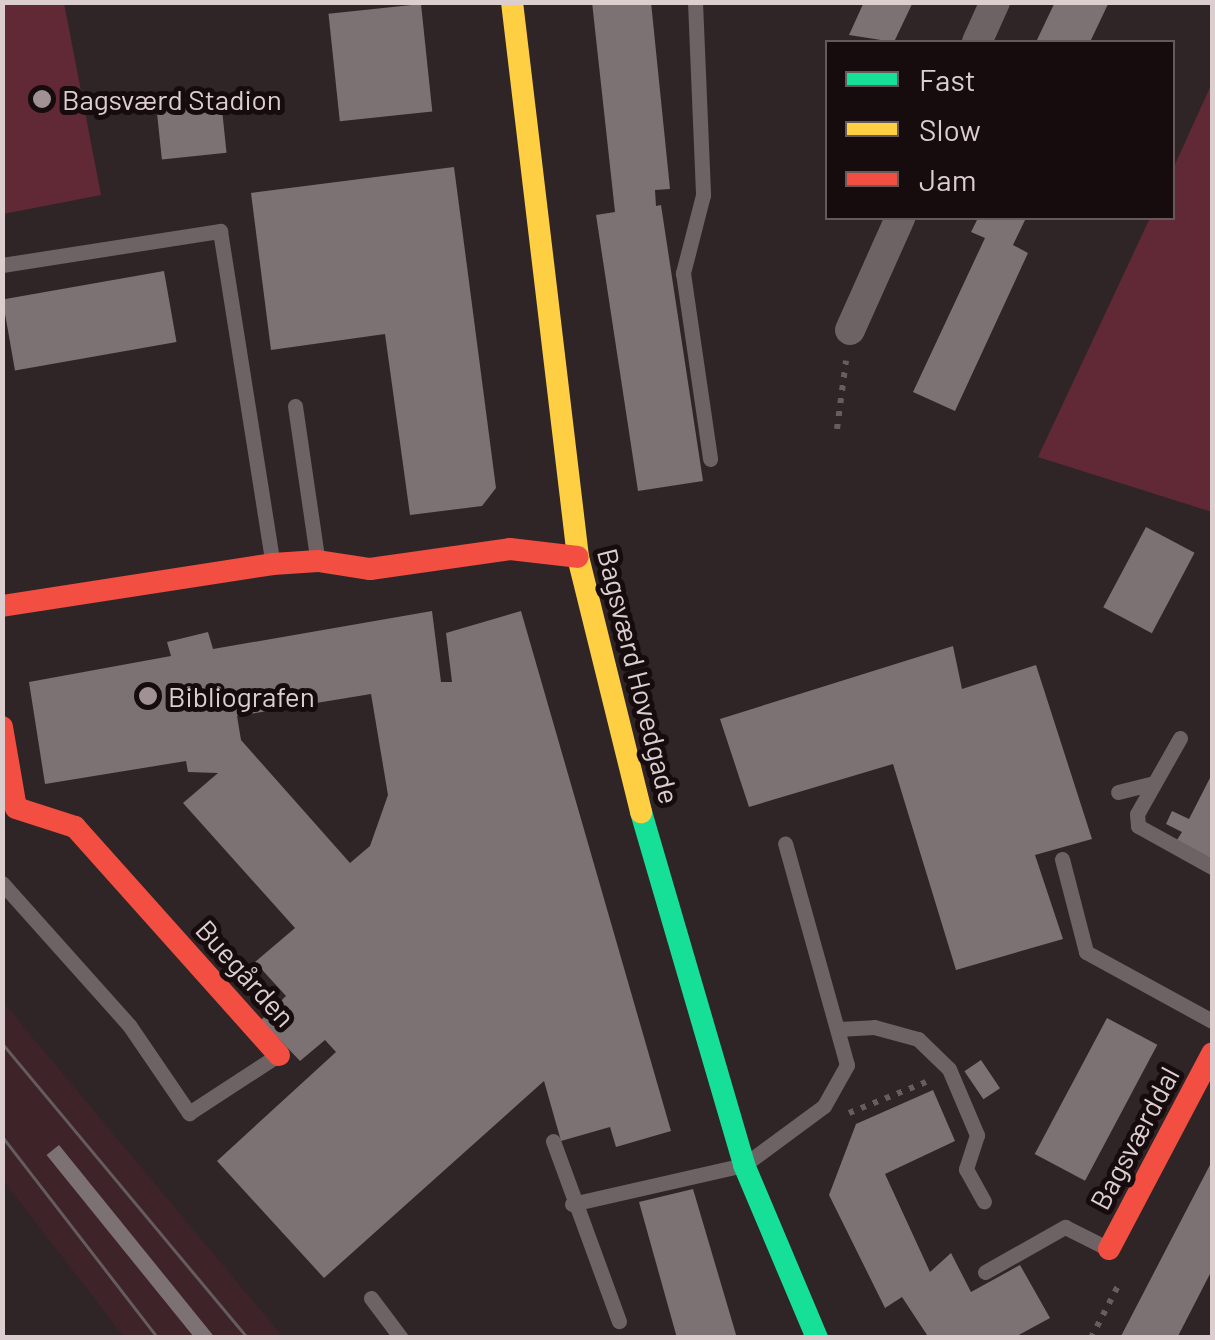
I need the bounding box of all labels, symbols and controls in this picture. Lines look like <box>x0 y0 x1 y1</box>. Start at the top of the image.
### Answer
legend <box>825 40 1175 220</box>
text: Fast <box>919 61 976 97</box>
place label: Bagsværd Stadion <box>62 82 282 116</box>
marker: Bagsværd Stadion <box>31 88 53 110</box>
text: Slow <box>919 111 981 147</box>
text: Jam <box>919 161 976 197</box>
street label: Bagsværd Hovedgade <box>591 545 687 807</box>
place label: Bibliografen <box>168 679 315 713</box>
marker: Bibliografen <box>137 685 159 707</box>
street label: Buegården <box>189 913 303 1033</box>
street label: Bagsværddal <box>1082 1061 1186 1215</box>

